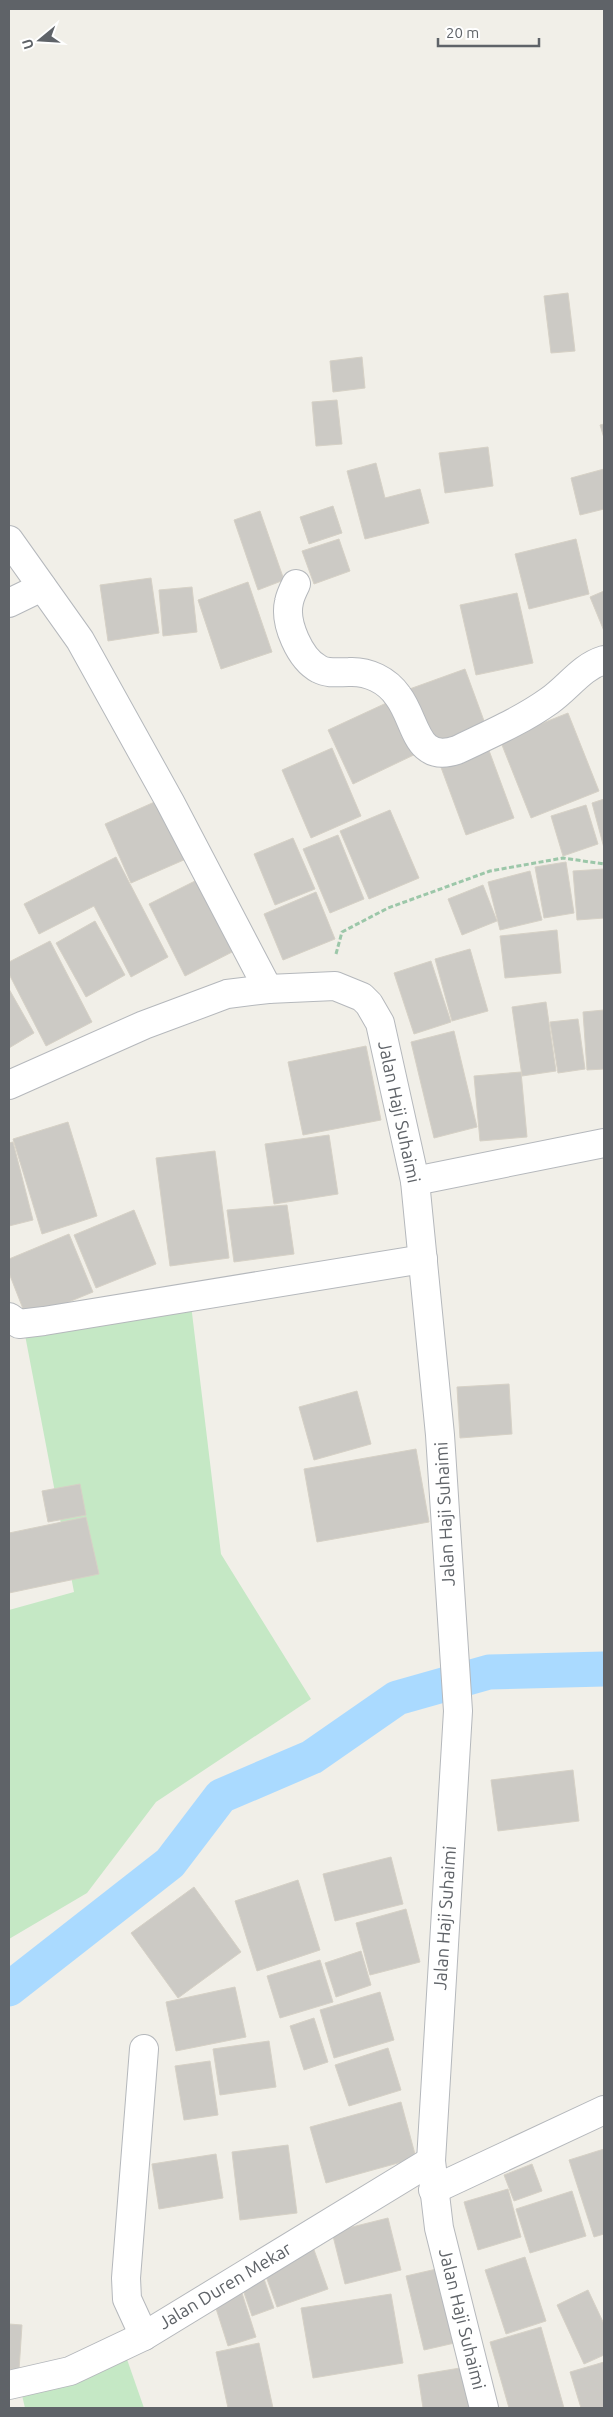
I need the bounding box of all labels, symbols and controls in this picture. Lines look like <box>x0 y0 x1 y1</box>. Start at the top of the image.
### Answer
north arrow <box>15 15 65 65</box>
scale bar <box>438 15 539 47</box>
text: 20 m <box>446 24 479 41</box>
text: U <box>19 37 37 51</box>
street label: Jalan Haji Suhaimi <box>375 1039 425 1185</box>
street label: Jalan Haji Suhaimi <box>430 1441 458 1587</box>
street label: Jalan Haji Suhaimi <box>429 1845 459 1991</box>
street label: Jalan Duren Mekar <box>154 2238 295 2333</box>
street label: Jalan Haji Suhaimi <box>436 2246 490 2391</box>

